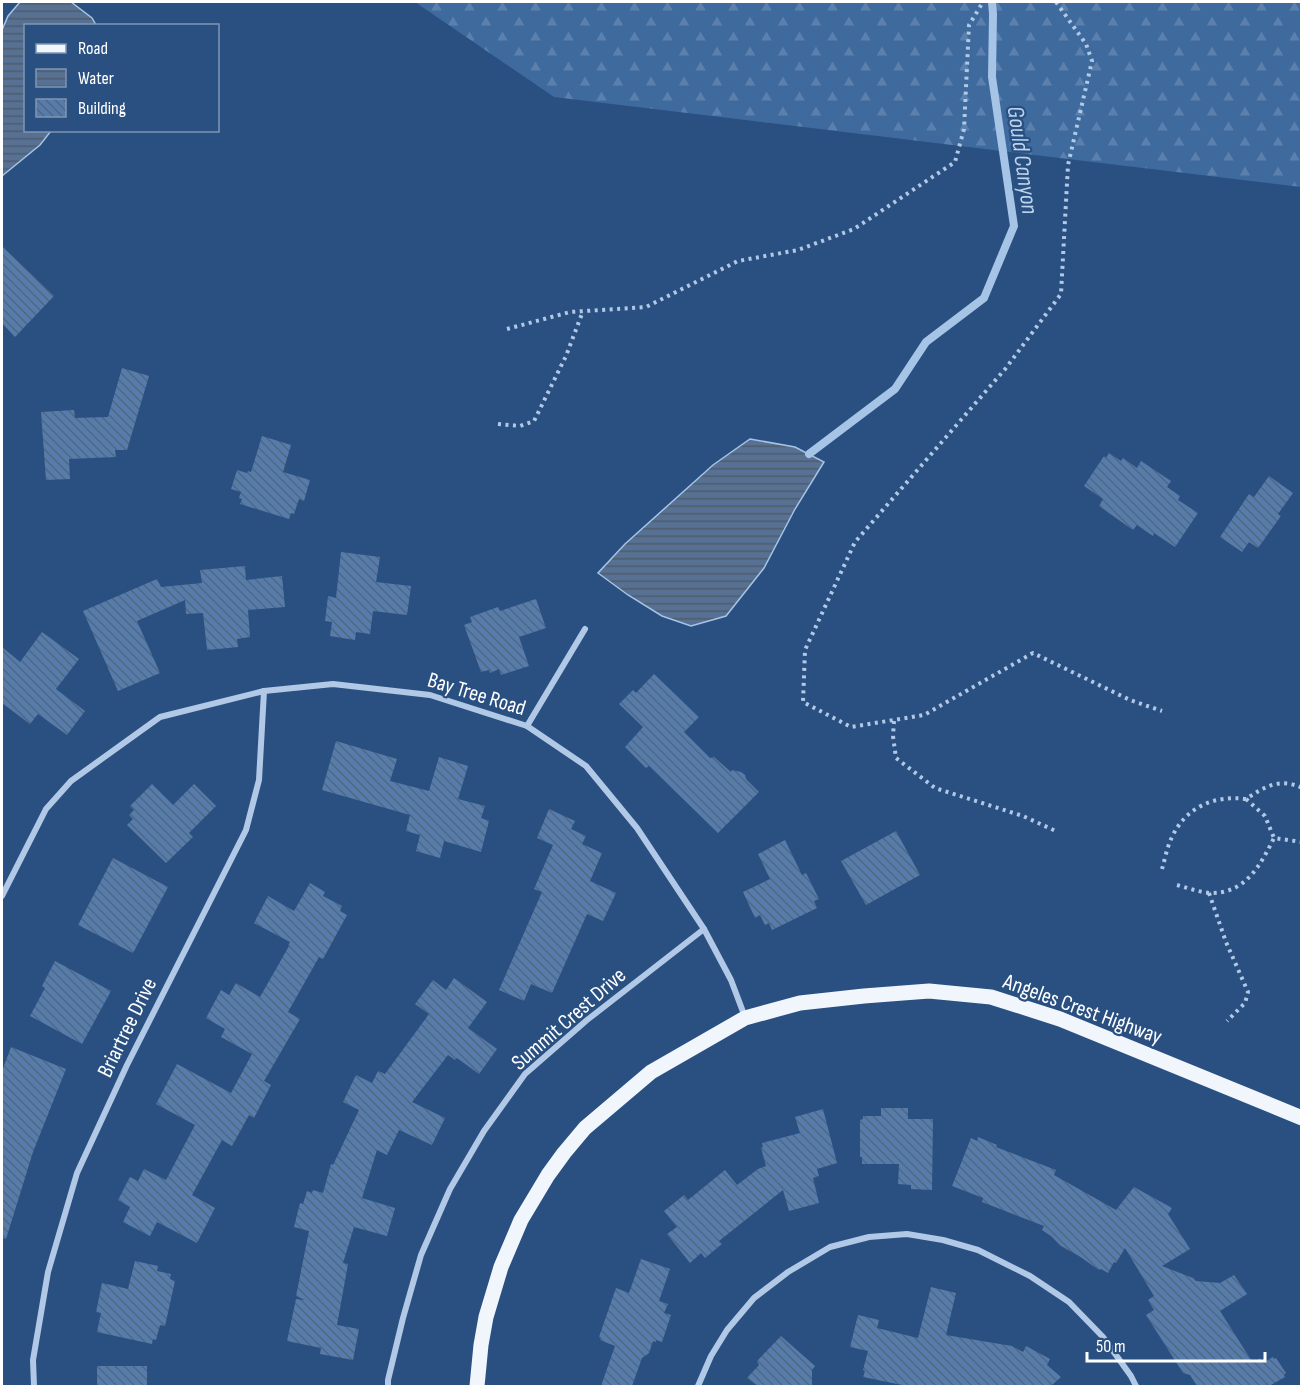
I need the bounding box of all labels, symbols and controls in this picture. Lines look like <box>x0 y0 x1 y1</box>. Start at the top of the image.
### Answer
legend <box>24 24 219 132</box>
text: Road <box>78 38 108 59</box>
text: Water <box>78 68 114 89</box>
text: Building <box>78 98 126 119</box>
water label: Gould Canyon <box>1001 104 1044 216</box>
street label: Bay Tree Road <box>424 667 529 722</box>
street label: Summit Crest Drive <box>506 962 632 1076</box>
street label: Angeles Crest Highway <box>998 968 1166 1051</box>
street label: Briartree Drive <box>92 973 163 1082</box>
scale bar <box>1087 1325 1266 1363</box>
text: 50 m <box>1096 1336 1126 1357</box>

